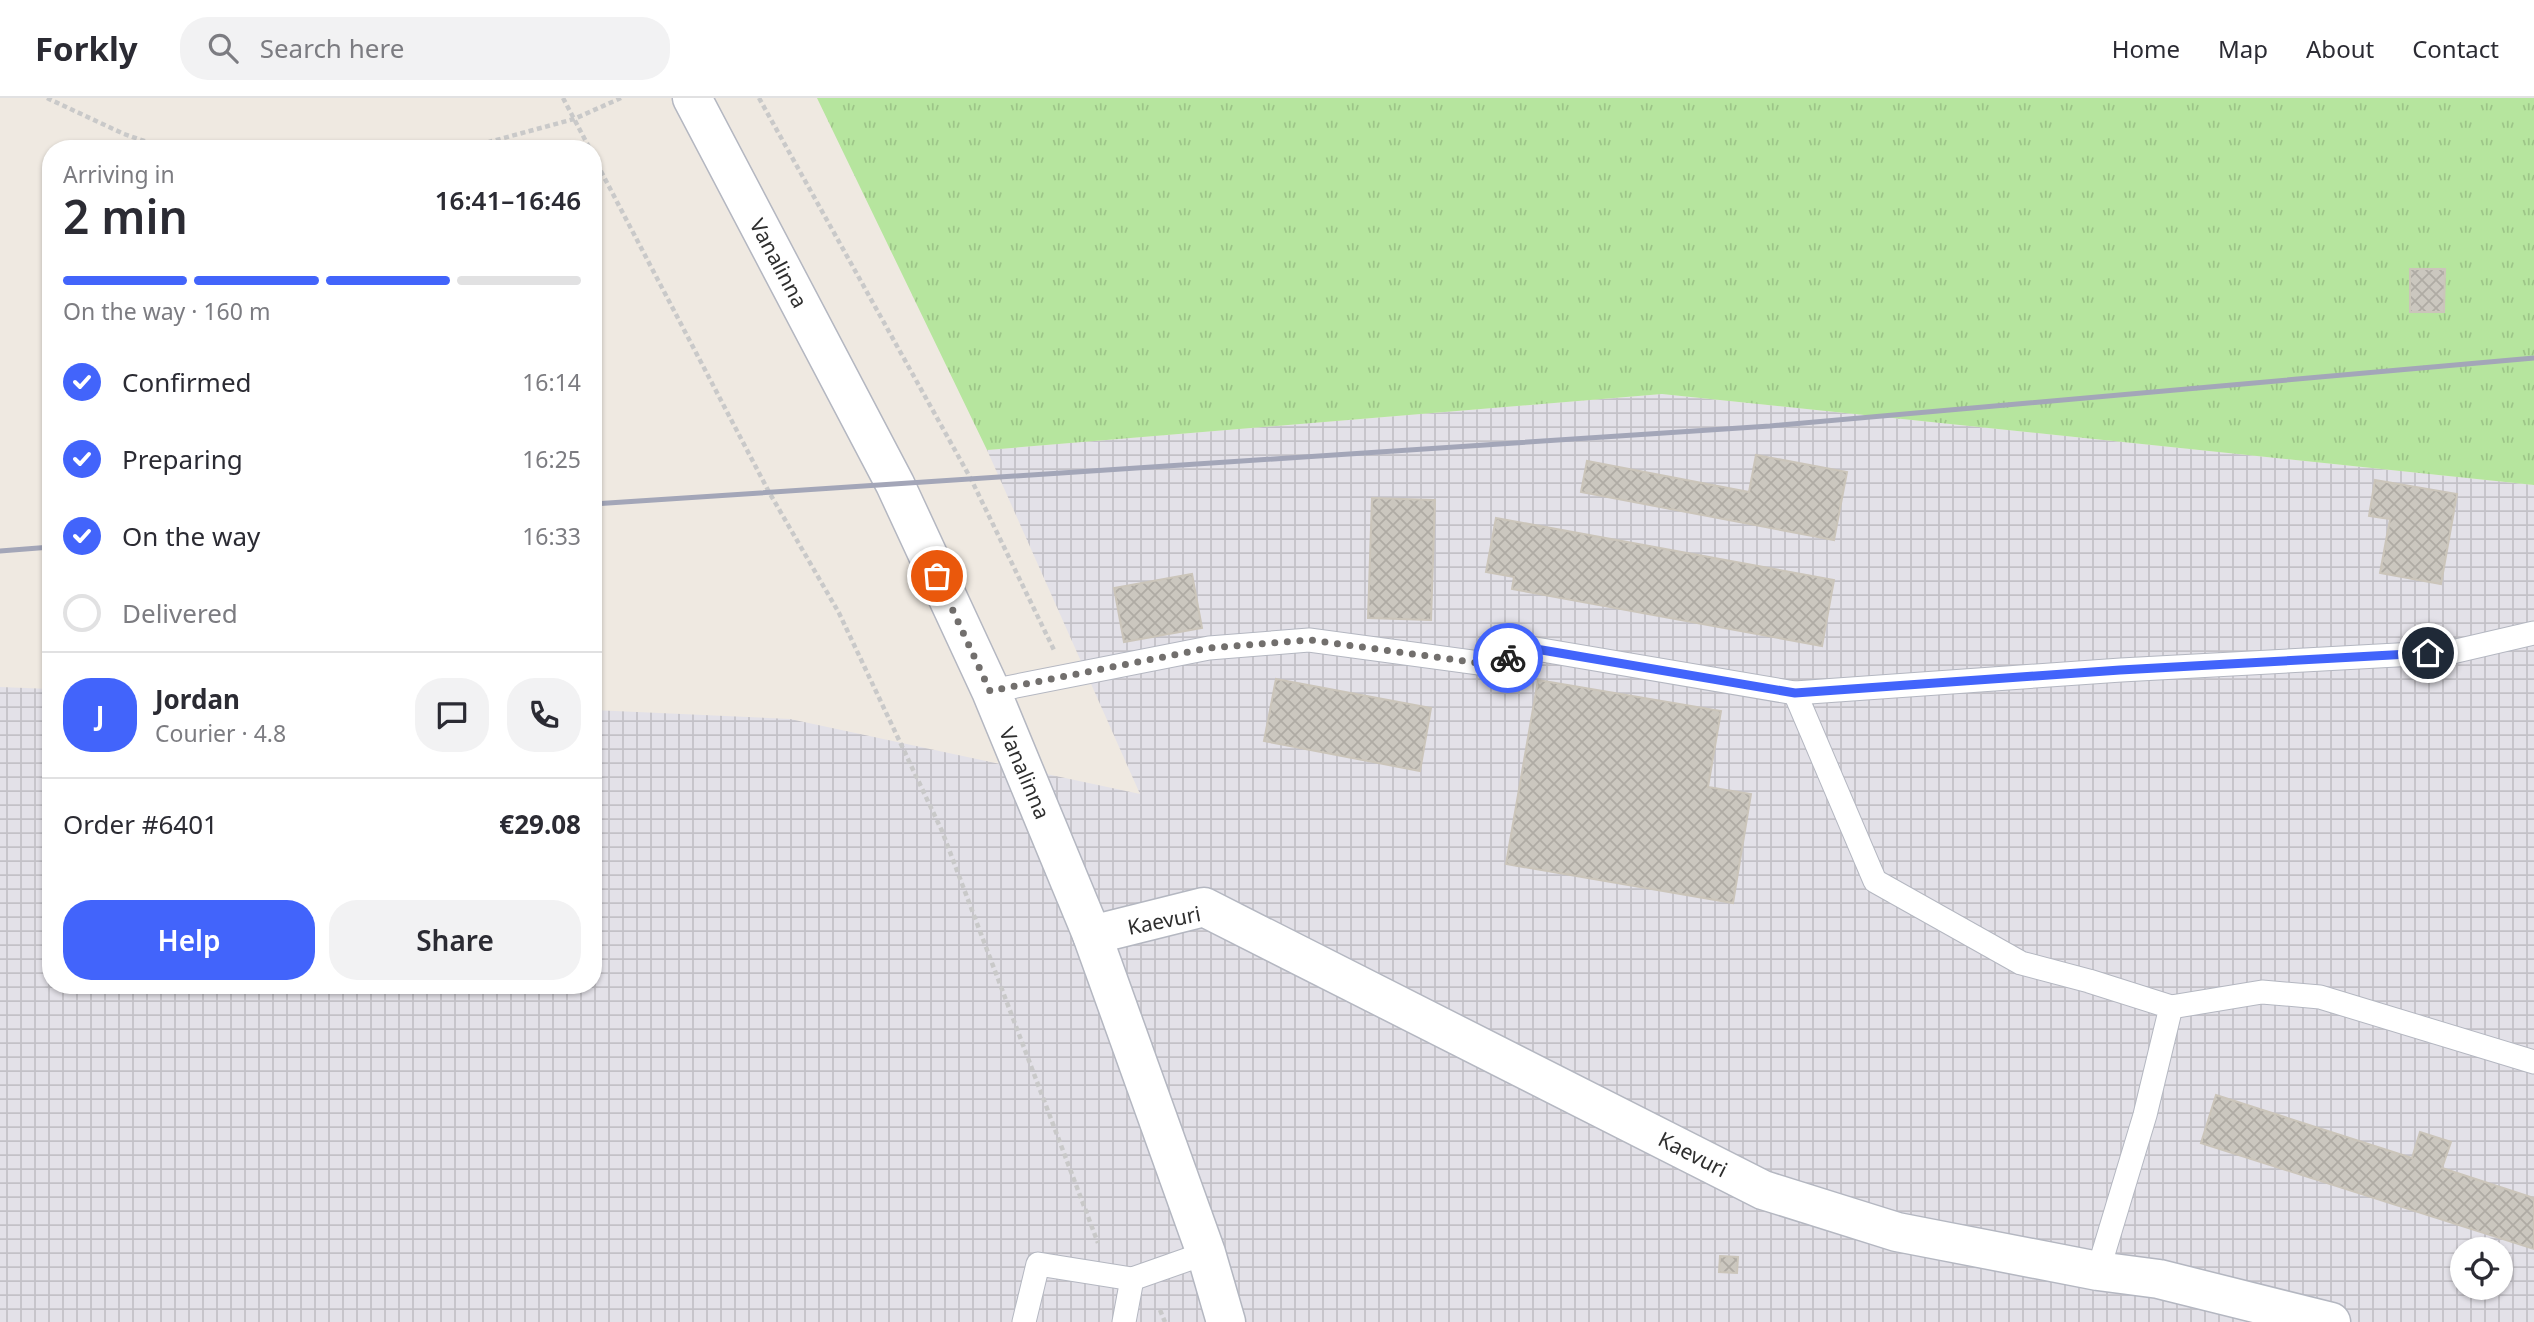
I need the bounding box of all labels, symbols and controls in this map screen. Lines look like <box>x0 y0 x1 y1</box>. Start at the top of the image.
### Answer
search box <box>180 17 670 80</box>
text: Forkly <box>35 26 138 71</box>
icon: search <box>204 29 242 67</box>
text: Search here <box>260 30 404 66</box>
text: Home <box>2112 32 2180 65</box>
text: Map <box>2218 32 2268 65</box>
text: About <box>2306 32 2374 65</box>
text: Contact <box>2412 32 2499 65</box>
text: Arriving in <box>63 158 175 190</box>
text: 16:41–16:46 <box>435 182 581 218</box>
text: 2 min <box>63 185 188 247</box>
street label: Vanalinna <box>744 213 814 313</box>
text: On the way · 160 m <box>63 295 270 327</box>
icon: check <box>63 363 101 401</box>
text: Confirmed <box>122 364 252 400</box>
text: 16:14 <box>522 366 581 398</box>
icon: check <box>63 440 101 478</box>
text: Preparing <box>122 441 243 477</box>
text: 16:25 <box>522 443 581 475</box>
icon: check <box>63 517 101 555</box>
text: On the way <box>122 518 260 554</box>
text: 16:33 <box>522 520 581 552</box>
pin <box>907 546 967 606</box>
icon: bag <box>918 557 956 595</box>
text: Delivered <box>122 595 238 631</box>
courier <box>1473 623 1543 693</box>
pin <box>2398 623 2458 683</box>
icon: home <box>2409 634 2447 672</box>
icon: bike <box>1489 639 1527 677</box>
button: chat <box>415 678 489 752</box>
button: phone <box>507 678 581 752</box>
text: Jordan <box>155 681 240 717</box>
text: J <box>96 697 104 733</box>
text: Courier · 4.8 <box>155 717 286 749</box>
street label: Vanalinna <box>993 723 1057 823</box>
text: Order #6401 <box>63 806 218 842</box>
text: €29.08 <box>499 806 581 842</box>
street label: Kaevuri <box>1125 899 1203 941</box>
button: Help <box>63 900 315 980</box>
button: Share <box>329 900 581 980</box>
street label: Kaevuri <box>1654 1125 1732 1183</box>
map controls <box>2450 1237 2513 1300</box>
button: locate <box>2450 1237 2513 1300</box>

